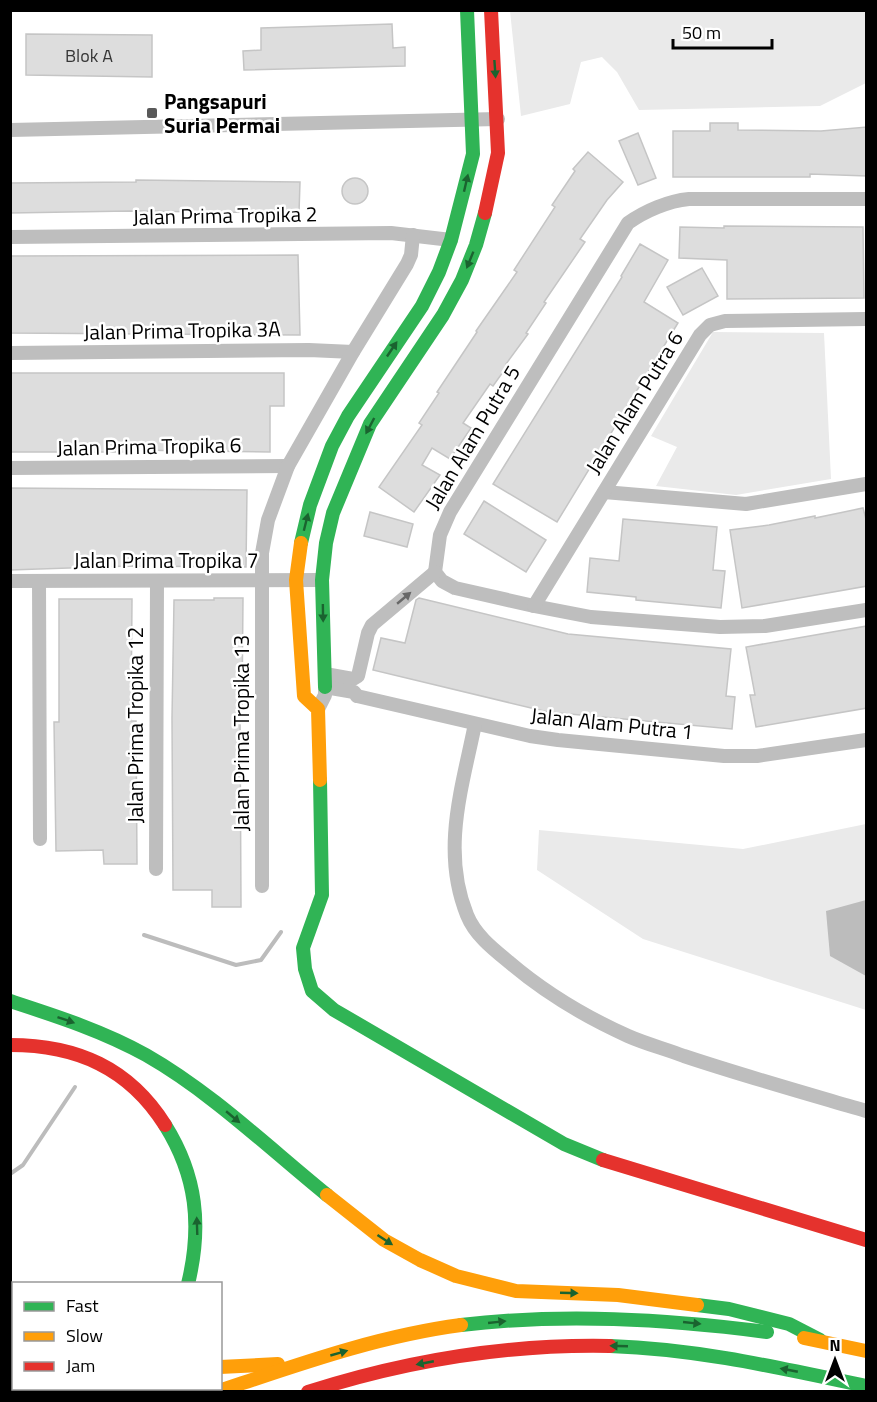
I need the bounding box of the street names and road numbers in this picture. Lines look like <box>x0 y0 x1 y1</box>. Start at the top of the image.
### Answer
street label: Jalan Prima Tropika 2 <box>132 197 318 233</box>
street label: Jalan Prima Tropika 3A <box>83 312 281 348</box>
street label: Jalan Alam Putra 6 <box>577 324 691 480</box>
street label: Jalan Alam Putra 5 <box>416 359 528 515</box>
street label: Jalan Prima Tropika 6 <box>56 428 242 464</box>
street label: Jalan Prima Tropika 7 <box>74 544 258 576</box>
street label: Jalan Prima Tropika 12 <box>119 627 151 823</box>
street label: Jalan Prima Tropika 13 <box>225 635 257 831</box>
street label: Jalan Alam Putra 1 <box>529 699 695 747</box>

